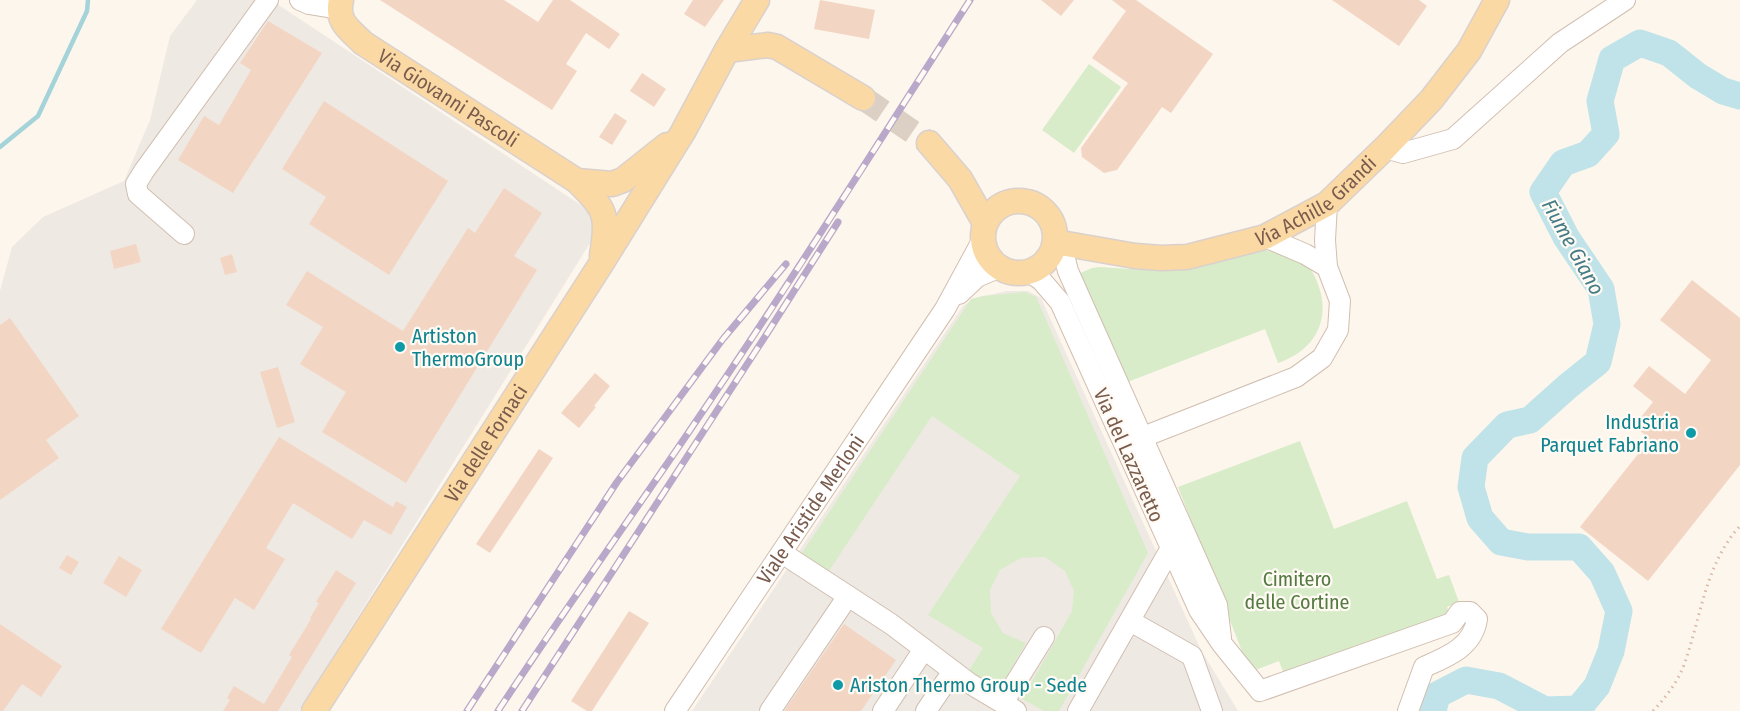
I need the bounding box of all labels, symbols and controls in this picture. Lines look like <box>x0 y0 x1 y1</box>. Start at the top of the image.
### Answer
street label: Via Giovanni Pascoli <box>373 44 523 152</box>
street label: Via Achille Grandi <box>1253 151 1381 251</box>
water label: Fiume Giano <box>1536 195 1610 299</box>
place label: Artiston ThermoGroup <box>412 324 524 371</box>
marker: Artiston ThermoGroup <box>393 340 407 354</box>
street label: Via delle Fornaci <box>439 380 532 507</box>
street label: Via del Lazzaretto <box>1089 384 1169 526</box>
place label: Industria Parquet Fabriano <box>1540 410 1679 457</box>
marker: Industria Parquet Fabriano <box>1684 426 1698 440</box>
street label: Viale Aristide Merloni <box>752 430 869 589</box>
park label: Cimitero delle Cortine <box>1245 567 1349 614</box>
place label: Ariston Thermo Group - Sede <box>850 673 1087 697</box>
marker: Ariston Thermo Group - Sede <box>831 678 845 692</box>

